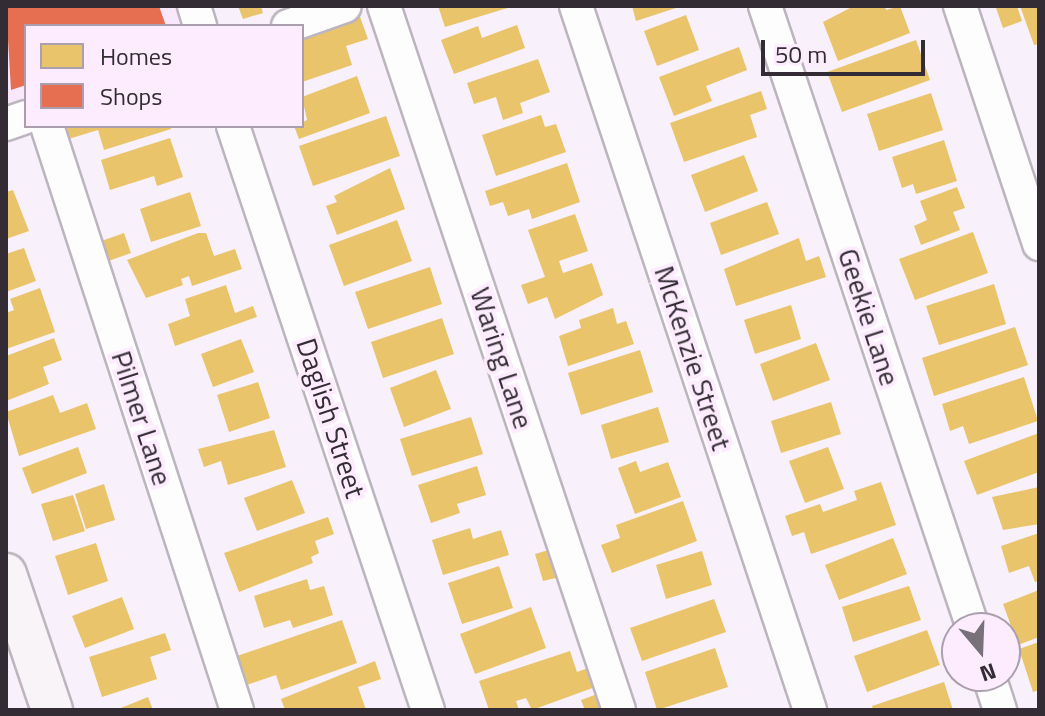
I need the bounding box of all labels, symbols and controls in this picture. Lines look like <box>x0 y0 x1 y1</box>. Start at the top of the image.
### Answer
legend <box>24 24 304 128</box>
scale bar <box>765 24 929 74</box>
text: 50 m <box>775 36 827 72</box>
text: Homes <box>100 38 172 74</box>
text: Shops <box>100 78 162 114</box>
street label: Geekie Lane <box>831 244 907 390</box>
street label: McKenzie Street <box>647 262 739 454</box>
street label: Waring Lane <box>463 283 541 433</box>
street label: Daglish Street <box>289 334 373 502</box>
street label: Pilmer Lane <box>105 347 179 489</box>
north arrow <box>941 612 1021 692</box>
text: N <box>975 654 1001 691</box>

